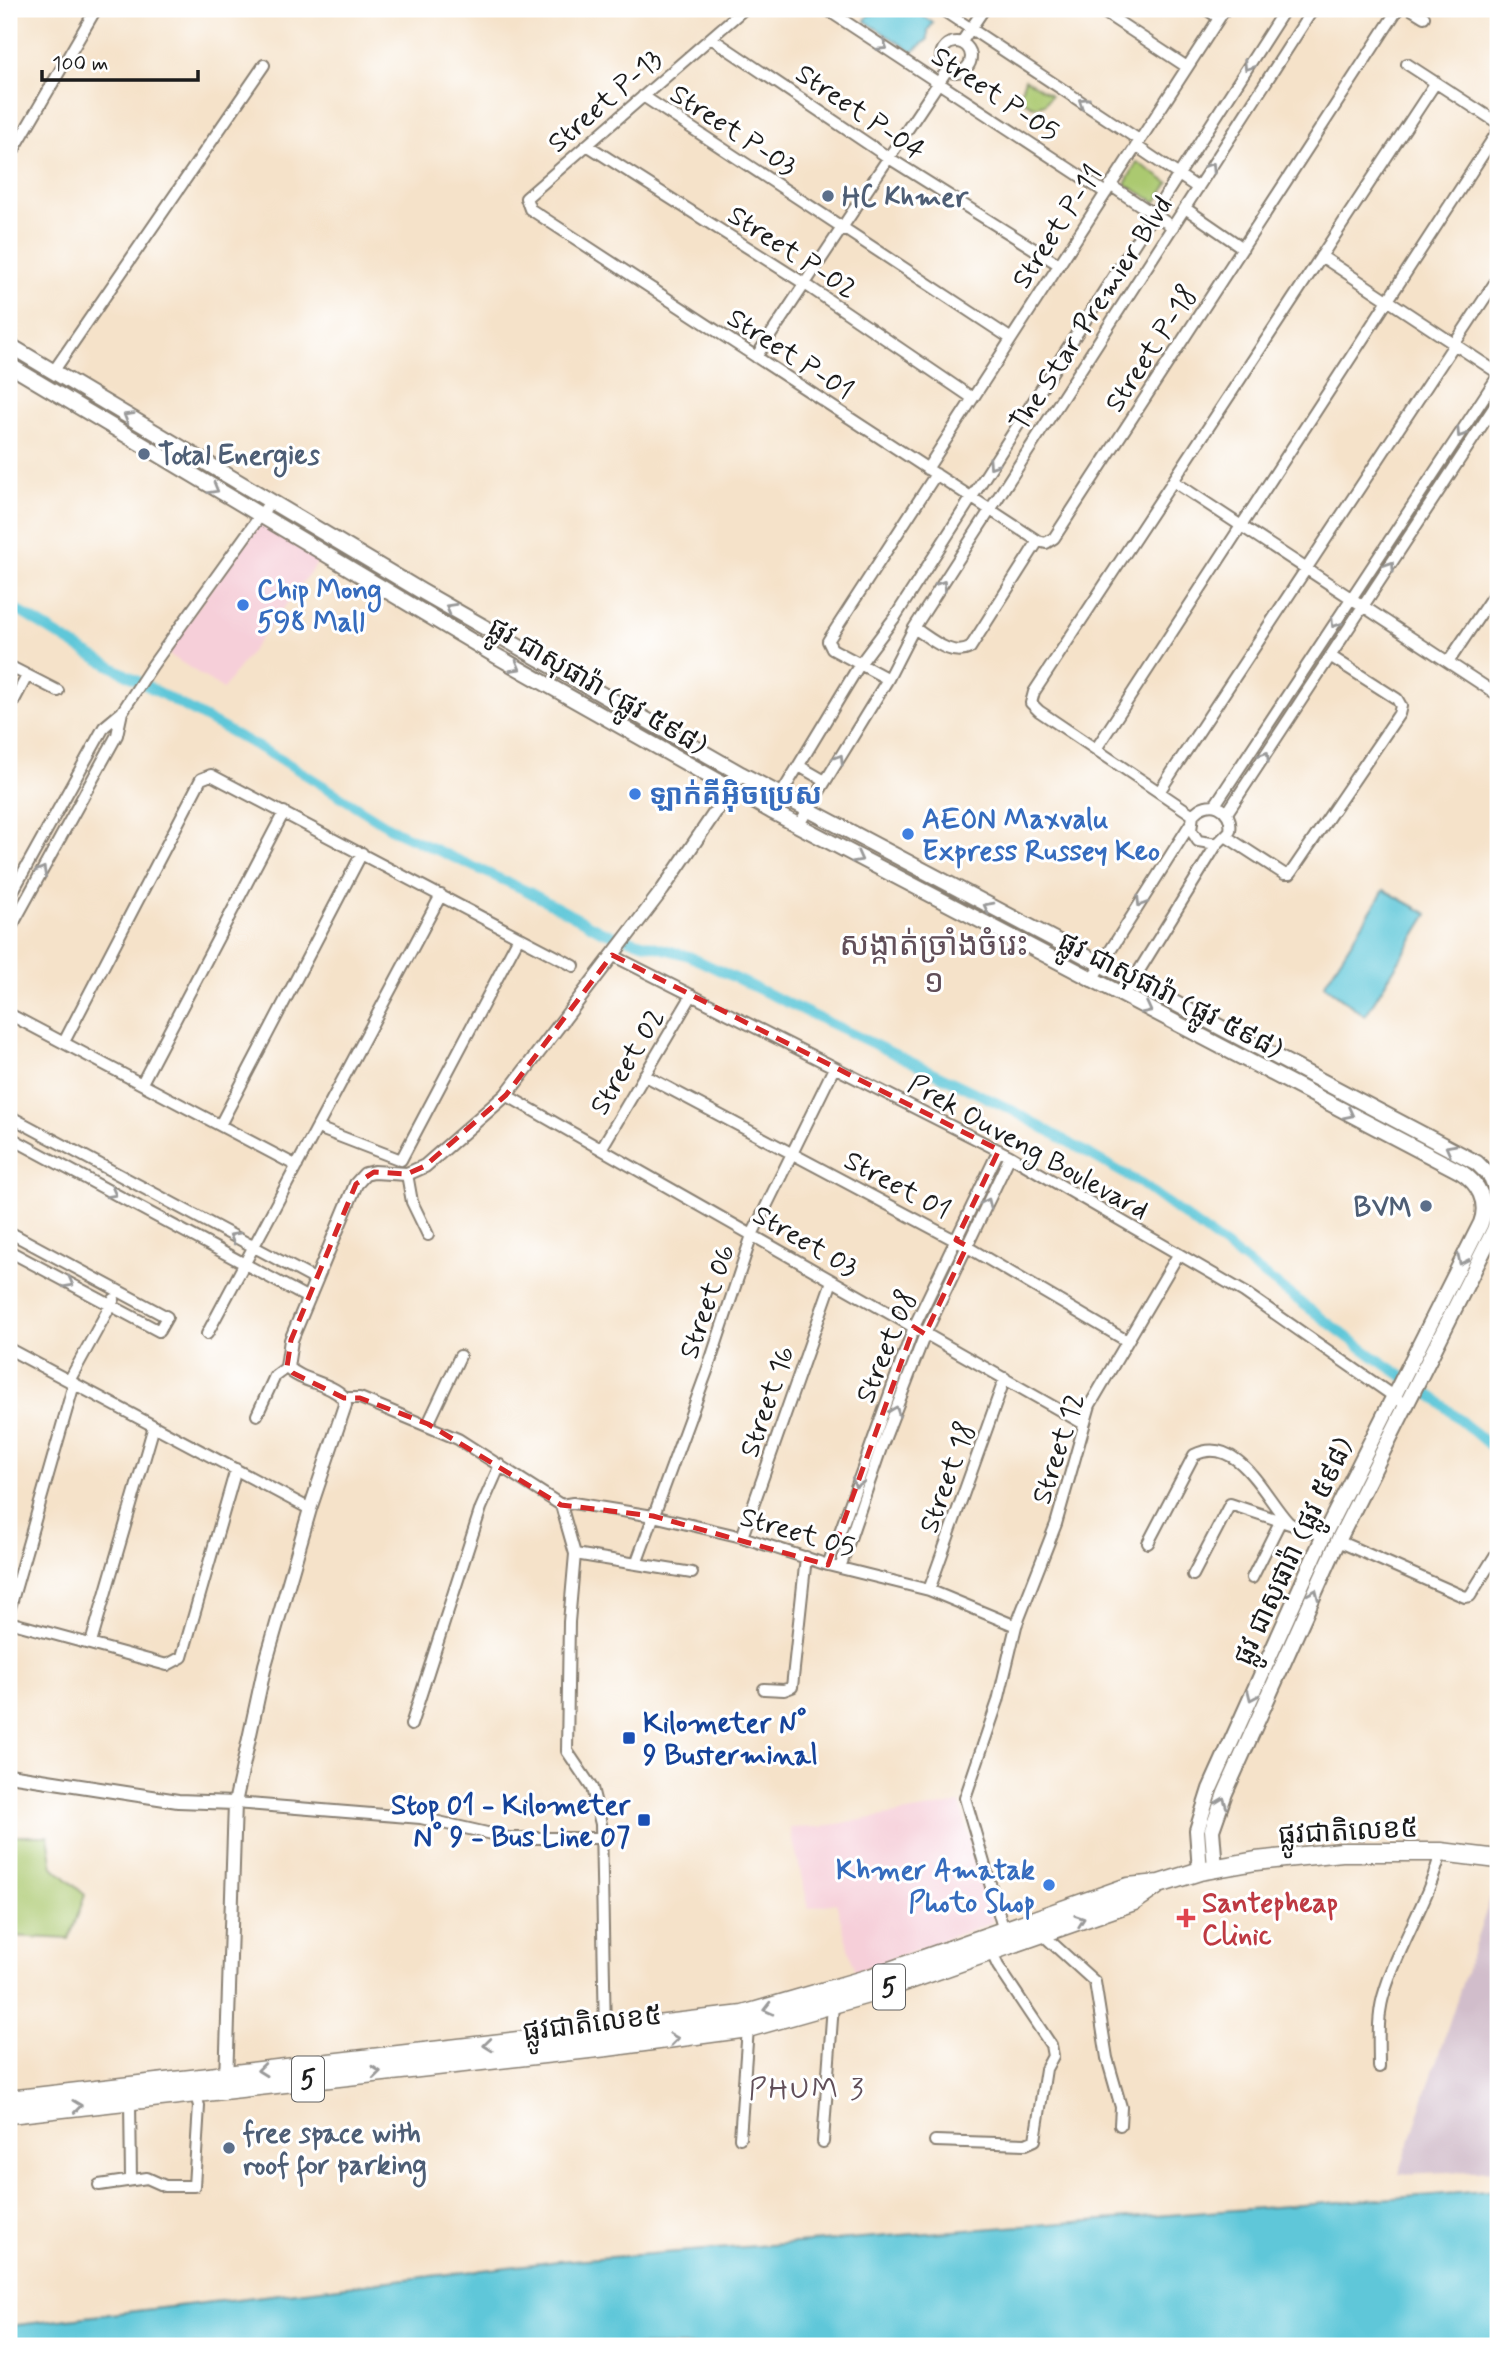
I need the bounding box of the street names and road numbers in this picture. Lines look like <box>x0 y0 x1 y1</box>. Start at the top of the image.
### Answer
street label: Street P-05 <box>923 39 1066 151</box>
street label: Street P-13 <box>540 42 671 162</box>
street label: Street P-04 <box>788 56 932 170</box>
street label: Street P-03 <box>662 76 803 186</box>
street label: Street P-11 <box>1004 158 1112 297</box>
street label: The Star Premier Blvd <box>1002 190 1182 439</box>
street label: Street P-02 <box>720 198 863 309</box>
street label: Street P-18 <box>1097 279 1207 420</box>
street label: Street P-01 <box>719 300 860 410</box>
street label: ផ្លូវ ជាសុផារ៉ា (ផ្លូវ ៥៩៨) <box>479 609 713 769</box>
street label: ផ្លូវ ជាសុផារ៉ា (ផ្លូវ ៥៩៨) <box>1050 924 1288 1073</box>
street label: Street 02 <box>582 1002 674 1122</box>
street label: Prek Ouveng Boulevard <box>900 1067 1155 1232</box>
street label: Street 01 <box>837 1143 956 1230</box>
street label: Street 03 <box>746 1197 864 1287</box>
street label: Street 06 <box>672 1240 745 1364</box>
street label: Street 08 <box>848 1285 927 1409</box>
street label: Street 16 <box>732 1341 805 1463</box>
street label: Street 12 <box>1024 1388 1095 1509</box>
street label: Street 18 <box>911 1417 986 1538</box>
street label: ផ្លូវ ជាសុផារ៉ា (ផ្លូវ ៥៩៨) <box>1225 1432 1367 1673</box>
street label: Street 05 <box>735 1499 859 1567</box>
street label: ផ្លូវជាតិលេខ៥ <box>1277 1810 1419 1859</box>
road number: 5 <box>873 1964 905 2010</box>
street label: ផ្លូវជាតិលេខ៥ <box>521 1998 665 2056</box>
road number: 5 <box>292 2056 324 2102</box>

